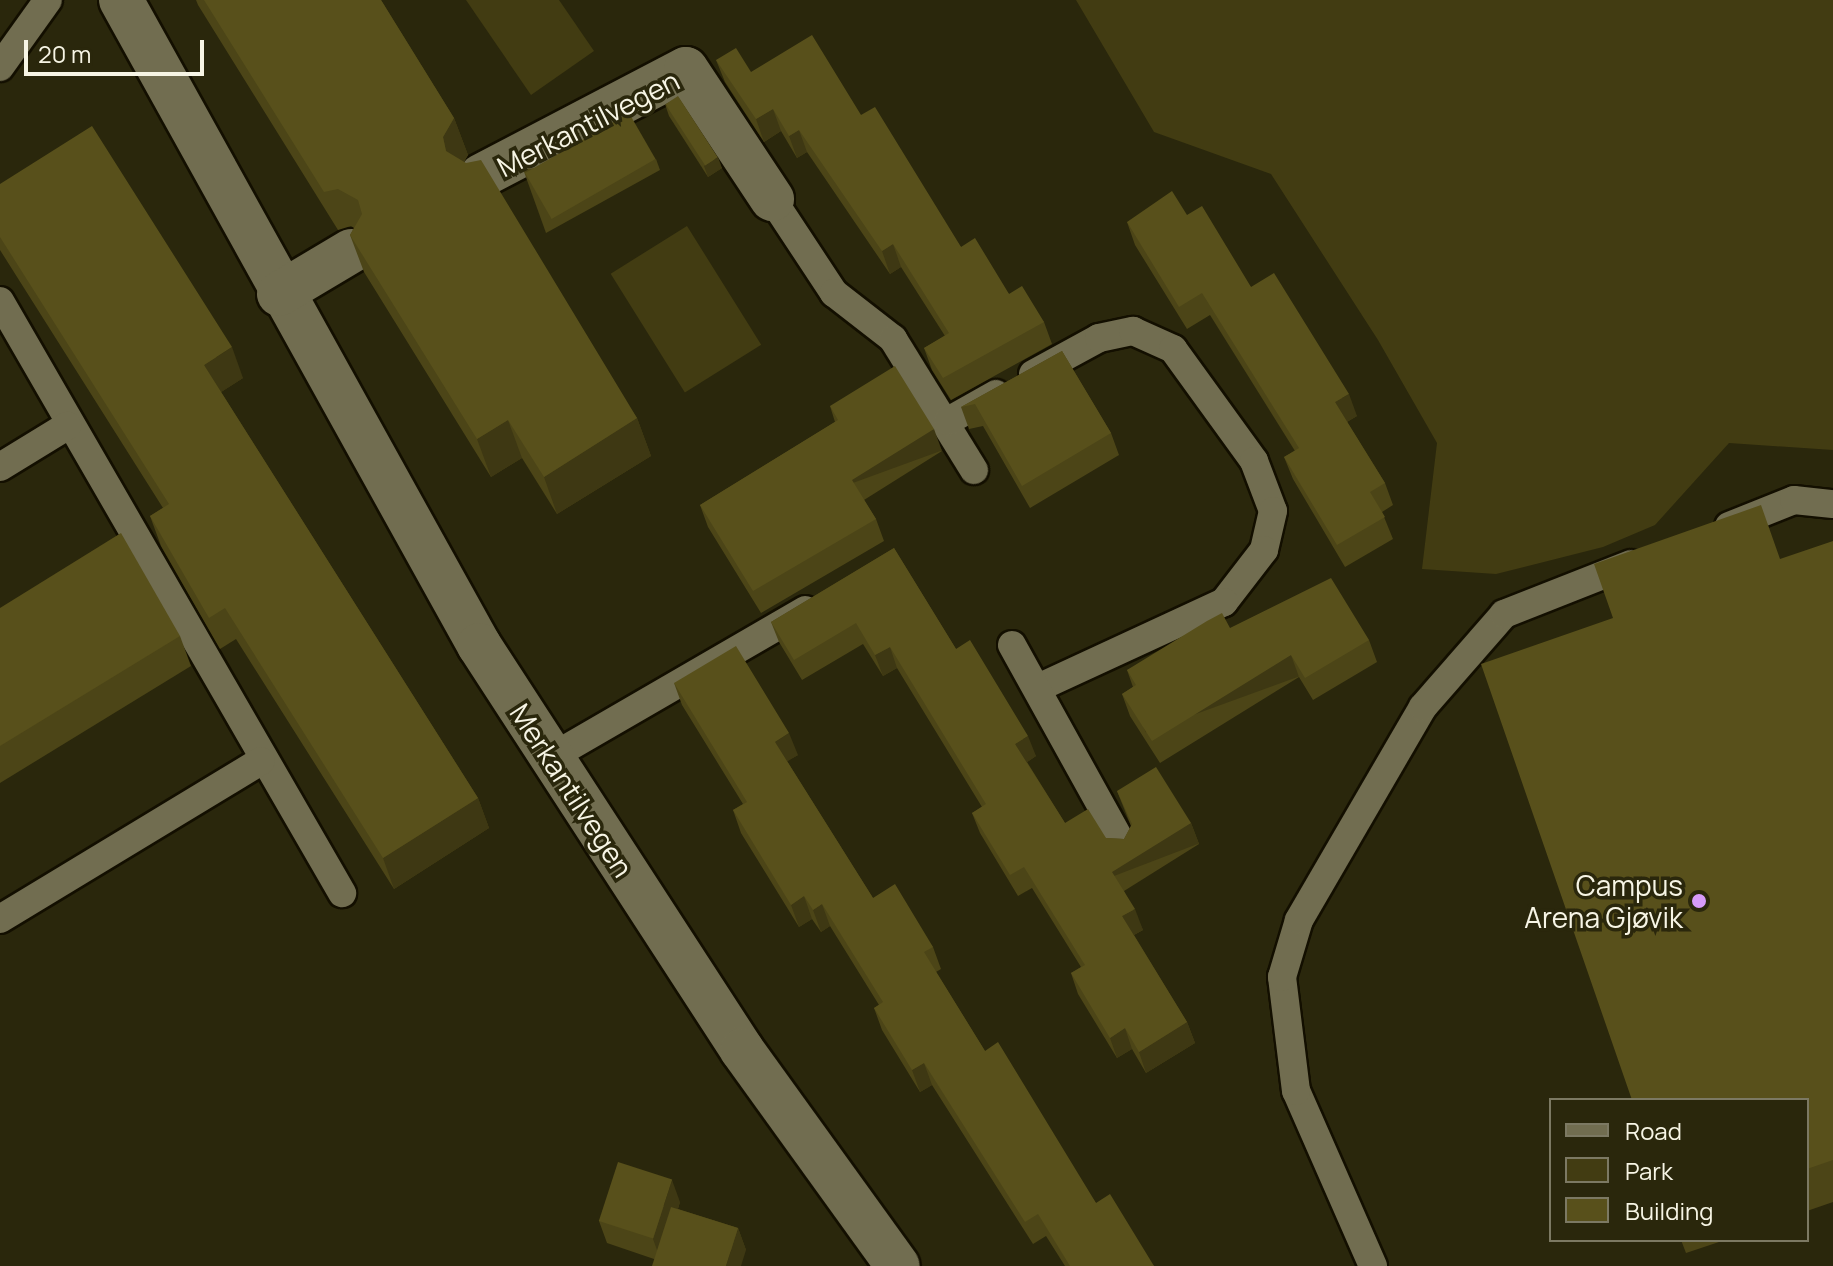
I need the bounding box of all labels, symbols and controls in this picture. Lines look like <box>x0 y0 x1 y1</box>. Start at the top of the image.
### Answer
scale bar <box>28 24 208 74</box>
text: 20 m <box>38 37 91 70</box>
street label: Merkantilvegen <box>491 63 685 183</box>
street label: Merkantilvegen <box>504 697 640 883</box>
place label: Campus Arena Gjøvik <box>1524 868 1683 934</box>
marker: Campus Arena Gjøvik <box>1690 892 1708 910</box>
legend <box>1549 1098 1809 1242</box>
text: Road <box>1625 1114 1682 1147</box>
text: Park <box>1625 1154 1673 1187</box>
text: Building <box>1625 1194 1713 1227</box>

